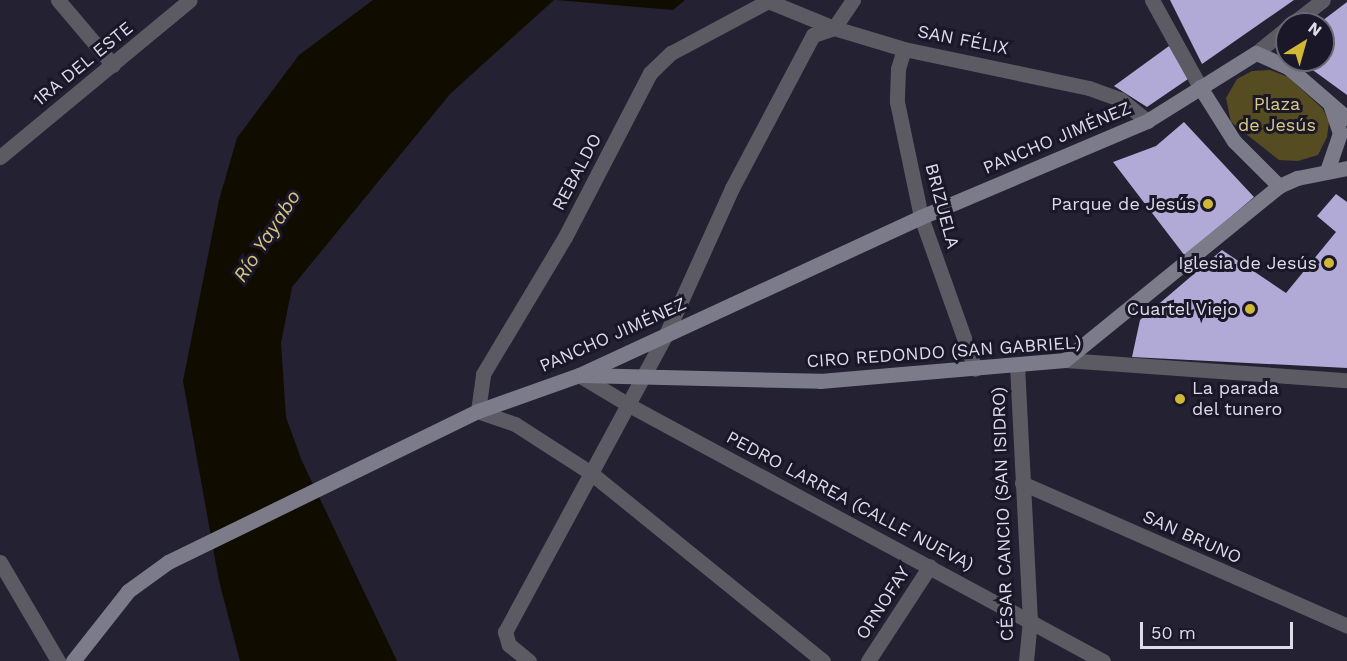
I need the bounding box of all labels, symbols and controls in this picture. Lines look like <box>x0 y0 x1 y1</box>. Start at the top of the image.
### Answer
north arrow <box>1275 12 1335 72</box>
street label: 1RA DEL ESTE <box>28 17 138 111</box>
text: N <box>1304 18 1325 40</box>
street label: SAN FÉLIX <box>916 21 1010 59</box>
park label: Plaza de Jesús <box>1238 94 1316 136</box>
street label: PANCHO JIMÉNEZ <box>980 97 1134 179</box>
street label: REBALDO <box>548 130 606 214</box>
street label: BRIZUELA <box>920 161 964 251</box>
water label: Río Yayabo <box>228 185 306 287</box>
place label: Parque de Jesús <box>1051 193 1196 215</box>
marker: Parque de Jesús <box>1201 197 1215 211</box>
place label: Iglesia de Jesús <box>1177 252 1317 274</box>
marker: Iglesia de Jesús <box>1322 256 1336 270</box>
street label: PANCHO JIMÉNEZ <box>536 293 690 377</box>
place label: Cuartel Viejo <box>1126 298 1238 320</box>
marker: Cuartel Viejo <box>1243 302 1257 316</box>
street label: CIRO REDONDO (SAN GABRIEL) <box>806 332 1082 372</box>
place label: La parada del tunero <box>1192 378 1283 420</box>
street label: CÉSAR CANCIO (SAN ISIDRO) <box>988 386 1018 642</box>
marker: La parada del tunero <box>1173 392 1187 406</box>
street label: PEDRO LARREA (CALLE NUEVA) <box>722 426 978 576</box>
street label: SAN BRUNO <box>1139 506 1245 568</box>
street label: ORNOFAY <box>851 562 915 644</box>
scale bar <box>1143 610 1296 648</box>
text: 50 m <box>1151 622 1196 643</box>

